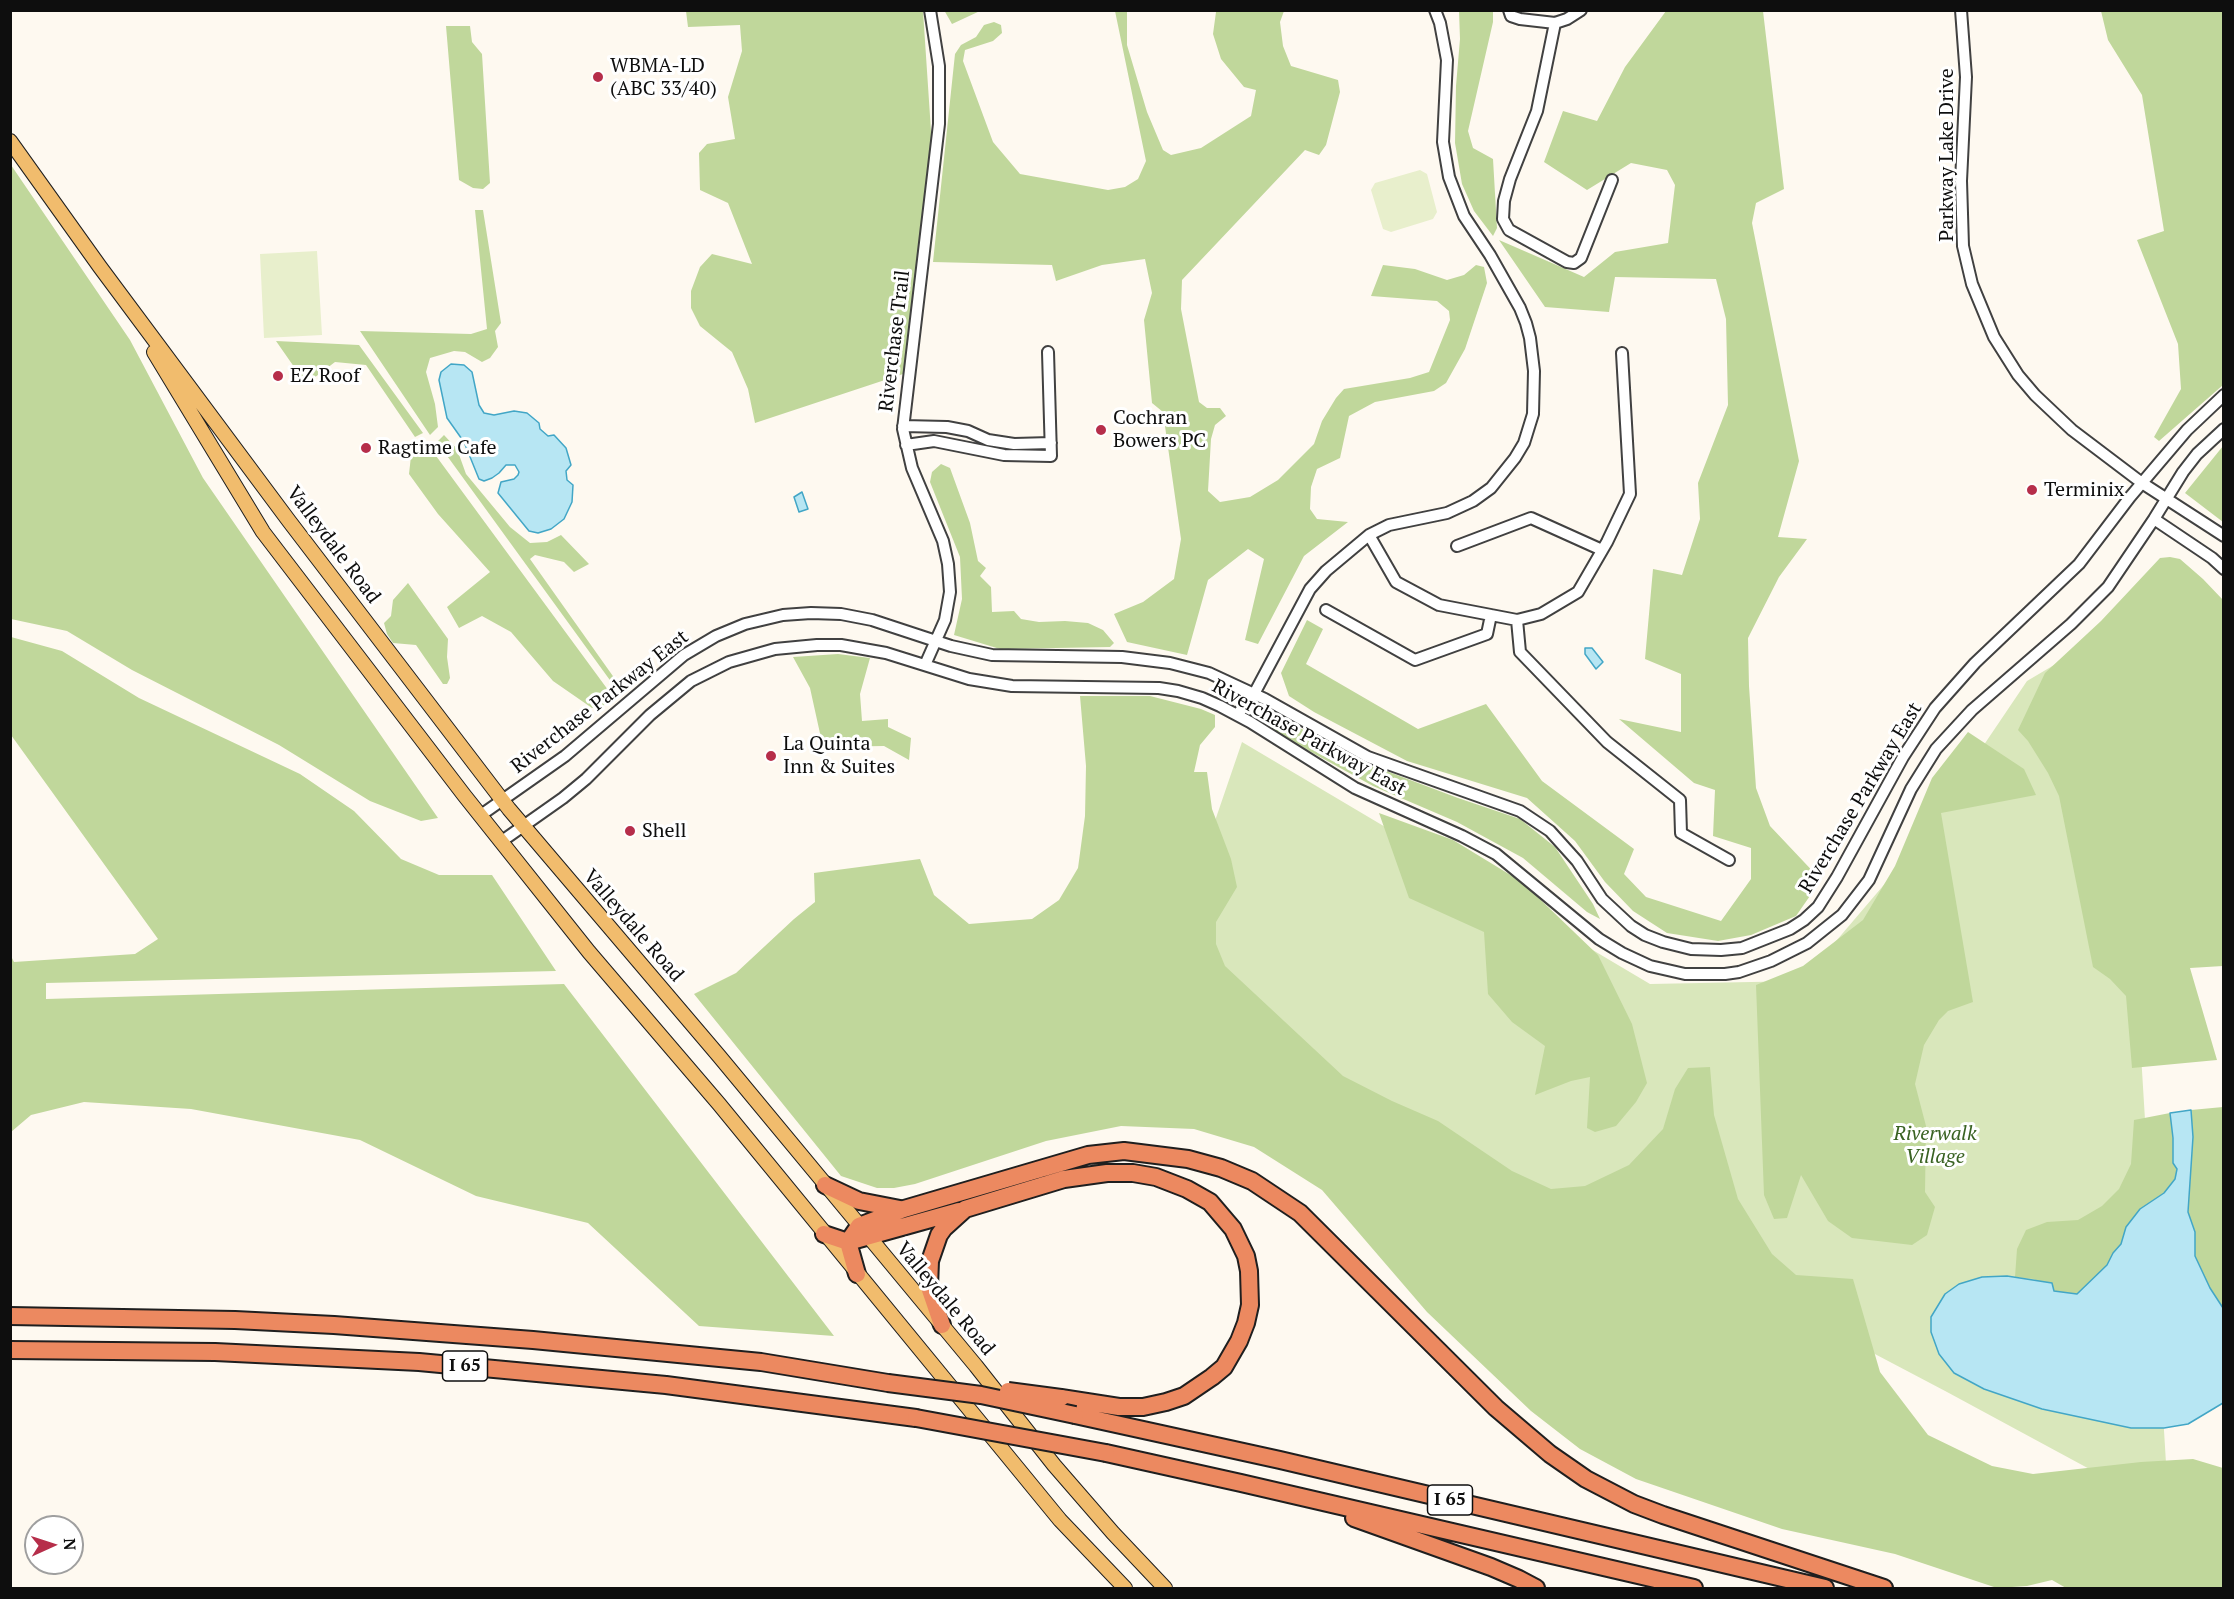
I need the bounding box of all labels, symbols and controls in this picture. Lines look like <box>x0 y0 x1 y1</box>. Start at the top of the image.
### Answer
place label: WBMA-LD (ABC 33/40) <box>610 54 717 101</box>
street label: Parkway Lake Drive <box>1935 68 1959 242</box>
marker: WBMA-LD (ABC 33/40) <box>591 70 605 84</box>
street label: Riverchase Trail <box>874 269 916 413</box>
place label: EZ Roof <box>290 364 360 388</box>
marker: EZ Roof <box>271 369 285 383</box>
place label: Cochran Bowers PC <box>1113 406 1206 453</box>
marker: Cochran Bowers PC <box>1094 423 1108 437</box>
place label: Ragtime Cafe <box>378 436 496 460</box>
marker: Ragtime Cafe <box>359 441 373 455</box>
place label: Terminix <box>2044 478 2124 502</box>
street label: Valleydale Road <box>281 482 385 608</box>
marker: Terminix <box>2025 483 2039 497</box>
street label: Riverchase Parkway East <box>507 625 693 779</box>
street label: Riverchase Parkway East <box>1208 675 1410 801</box>
street label: Riverchase Parkway East <box>1794 698 1928 898</box>
place label: La Quinta Inn & Suites <box>783 732 895 779</box>
marker: La Quinta Inn & Suites <box>764 749 778 763</box>
place label: Shell <box>642 819 687 843</box>
marker: Shell <box>623 824 637 838</box>
street label: Valleydale Road <box>578 865 688 987</box>
park label: Riverwalk Village <box>1893 1122 1977 1169</box>
street label: Valleydale Road <box>891 1237 999 1361</box>
road number: I 65 <box>442 1351 488 1381</box>
road number: I 65 <box>1428 1485 1472 1515</box>
north arrow <box>24 1515 84 1575</box>
text: N <box>59 1538 81 1551</box>

